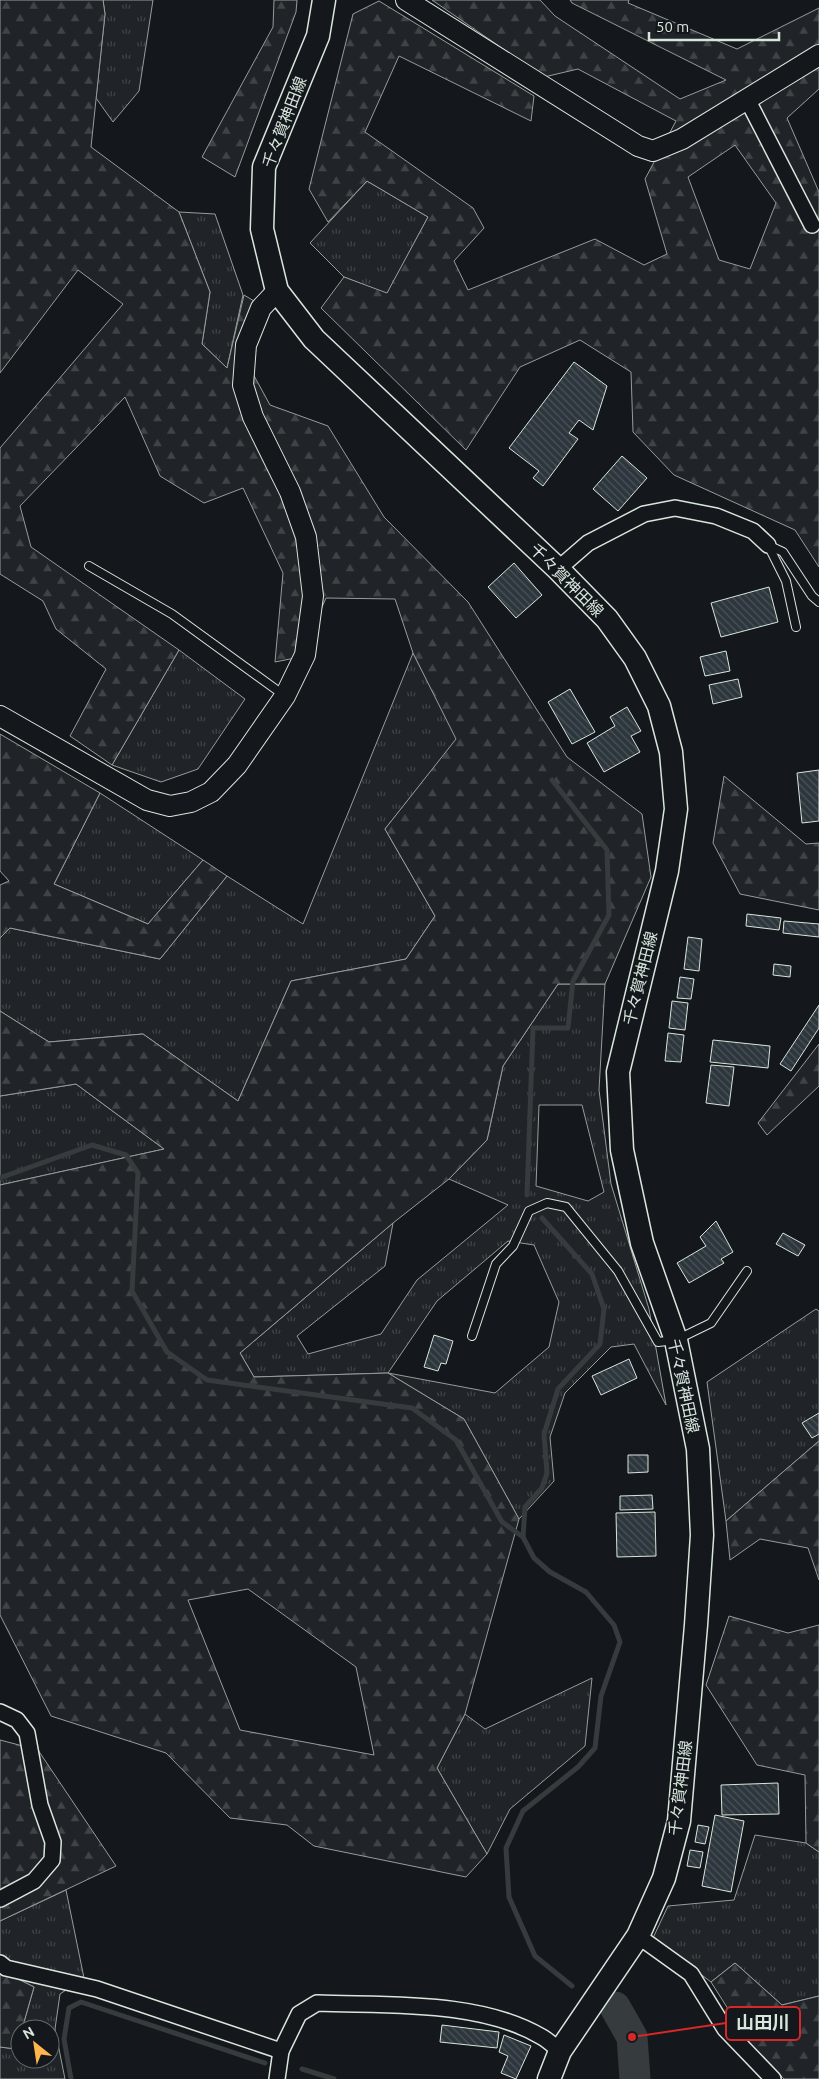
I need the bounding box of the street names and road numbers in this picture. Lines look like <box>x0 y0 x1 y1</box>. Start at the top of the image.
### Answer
street label: 千々賀神田線 <box>258 74 310 170</box>
street label: 千々賀神田線 <box>527 540 607 620</box>
street label: 千々賀神田線 <box>620 929 660 1027</box>
street label: 千々賀神田線 <box>665 1337 703 1435</box>
street label: 千々賀神田線 <box>665 1739 695 1837</box>

